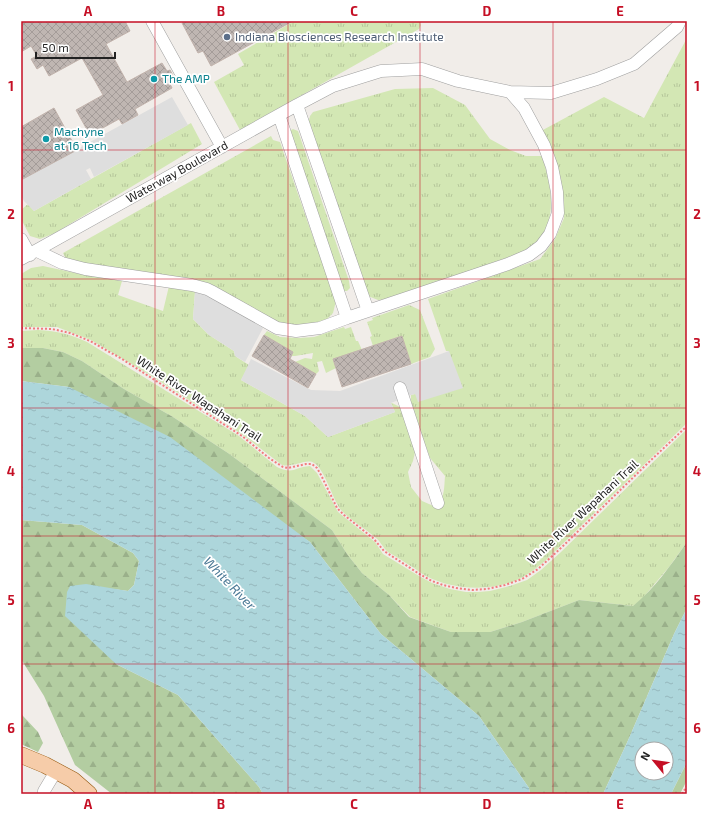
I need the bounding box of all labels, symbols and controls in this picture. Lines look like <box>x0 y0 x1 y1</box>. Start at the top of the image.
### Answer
text: A <box>84 3 93 19</box>
text: B <box>217 3 225 19</box>
text: C <box>350 3 358 19</box>
text: D <box>483 3 492 19</box>
text: E <box>616 3 624 19</box>
place label: Indiana Biosciences Research Institute <box>235 29 444 43</box>
marker: Indiana Biosciences Research Institute <box>222 32 232 42</box>
scale bar <box>36 34 115 60</box>
text: 50 m <box>42 40 69 54</box>
place label: The AMP <box>162 71 210 85</box>
marker: The AMP <box>149 74 159 84</box>
text: 1 <box>8 78 14 94</box>
text: 1 <box>694 78 700 94</box>
place label: Machyne at 16 Tech <box>54 124 107 152</box>
marker: Machyne at 16 Tech <box>41 134 51 144</box>
street label: Waterway Boulevard <box>123 137 230 205</box>
text: 2 <box>7 206 15 222</box>
text: 2 <box>693 206 701 222</box>
text: 3 <box>7 335 15 351</box>
text: 3 <box>693 335 701 351</box>
street label: White River Wapahani Trail <box>134 352 265 444</box>
street label: White River Wapahani Trail <box>524 456 641 566</box>
text: 4 <box>7 463 15 479</box>
text: 4 <box>693 463 701 479</box>
water label: White River <box>201 553 260 614</box>
text: 5 <box>7 592 15 608</box>
text: 5 <box>693 592 701 608</box>
text: 6 <box>7 720 15 736</box>
text: 6 <box>693 720 701 736</box>
north arrow <box>634 741 674 781</box>
text: N <box>637 749 652 763</box>
text: A <box>84 796 93 812</box>
text: B <box>217 796 225 812</box>
text: C <box>350 796 358 812</box>
text: D <box>483 796 492 812</box>
text: E <box>616 796 624 812</box>

